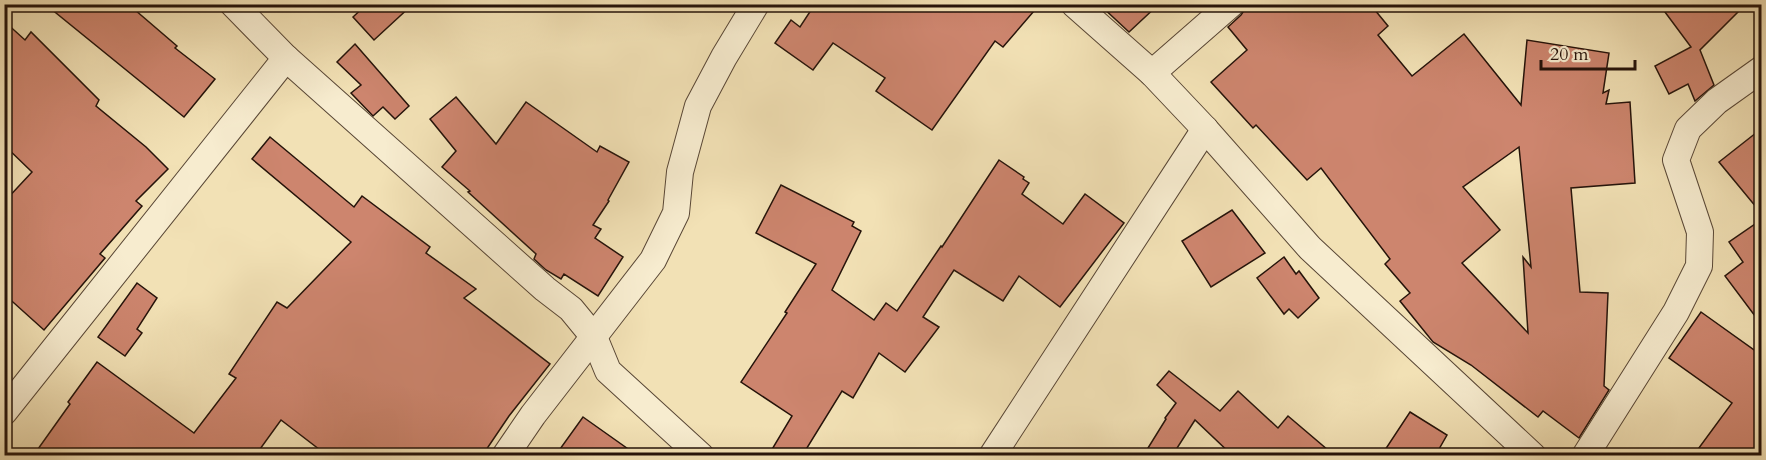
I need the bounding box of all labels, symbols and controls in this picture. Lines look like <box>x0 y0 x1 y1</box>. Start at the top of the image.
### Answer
scale bar <box>1541 33 1636 71</box>
text: 20 m <box>1550 42 1589 67</box>

